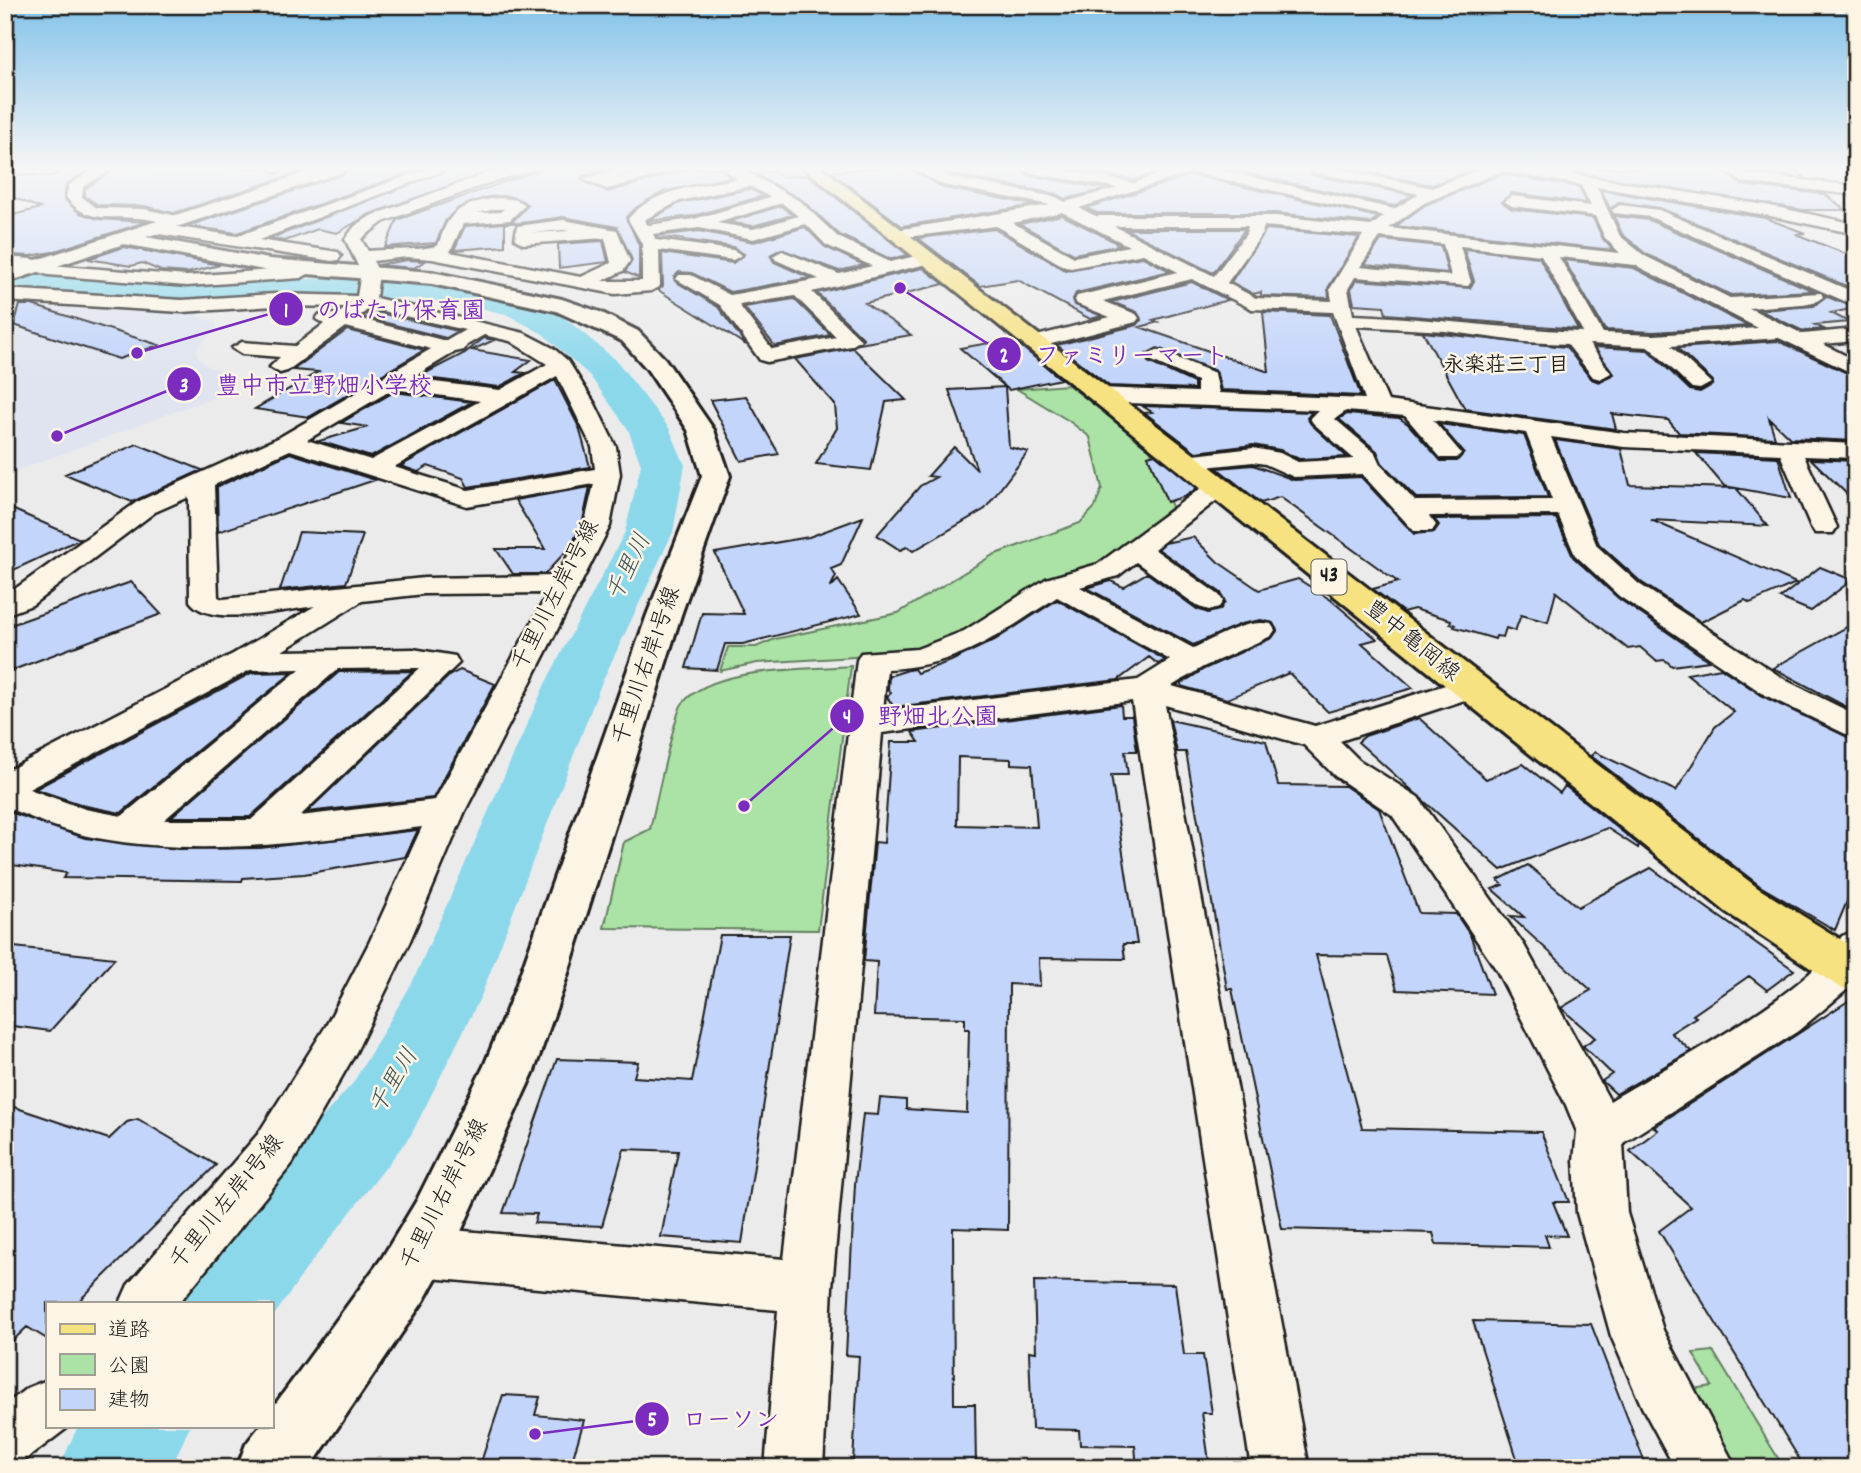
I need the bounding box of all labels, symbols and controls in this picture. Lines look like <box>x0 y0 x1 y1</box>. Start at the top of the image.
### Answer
callout: のばたけ保育園 <box>268 287 499 332</box>
text: のばたけ保育園 <box>317 296 485 330</box>
text: 1 <box>284 298 288 328</box>
callout: ファミリーマート <box>987 332 1242 377</box>
text: ファミリーマート <box>1036 341 1228 375</box>
text: 2 <box>999 343 1009 373</box>
district label: 永楽荘三丁目 <box>1443 352 1569 382</box>
callout: 豊中市立野畑小学校 <box>167 362 446 407</box>
text: 豊中市立野畑小学校 <box>216 371 432 405</box>
text: 3 <box>179 373 189 403</box>
street label: 千里川左岸1号線 <box>505 515 609 677</box>
water label: 千里川 <box>599 528 661 608</box>
road number: 43 <box>1312 560 1346 594</box>
street label: 千里川右岸1号線 <box>605 582 691 750</box>
street label: 豊中亀岡線 <box>1356 593 1466 691</box>
callout: 野畑北公園 <box>829 693 1012 738</box>
text: 野畑北公園 <box>878 702 998 736</box>
text: 4 <box>843 704 851 734</box>
water label: 千里川 <box>362 1042 428 1122</box>
street label: 千里川右岸1号線 <box>394 1114 498 1276</box>
street label: 千里川左岸1号線 <box>163 1128 293 1278</box>
legend <box>46 1302 273 1428</box>
text: 道路 <box>108 1317 150 1347</box>
text: 公園 <box>108 1353 150 1383</box>
text: 建物 <box>108 1387 150 1417</box>
callout: ローソン <box>634 1396 793 1441</box>
text: ローソン <box>683 1405 779 1439</box>
text: 5 <box>647 1407 657 1437</box>

